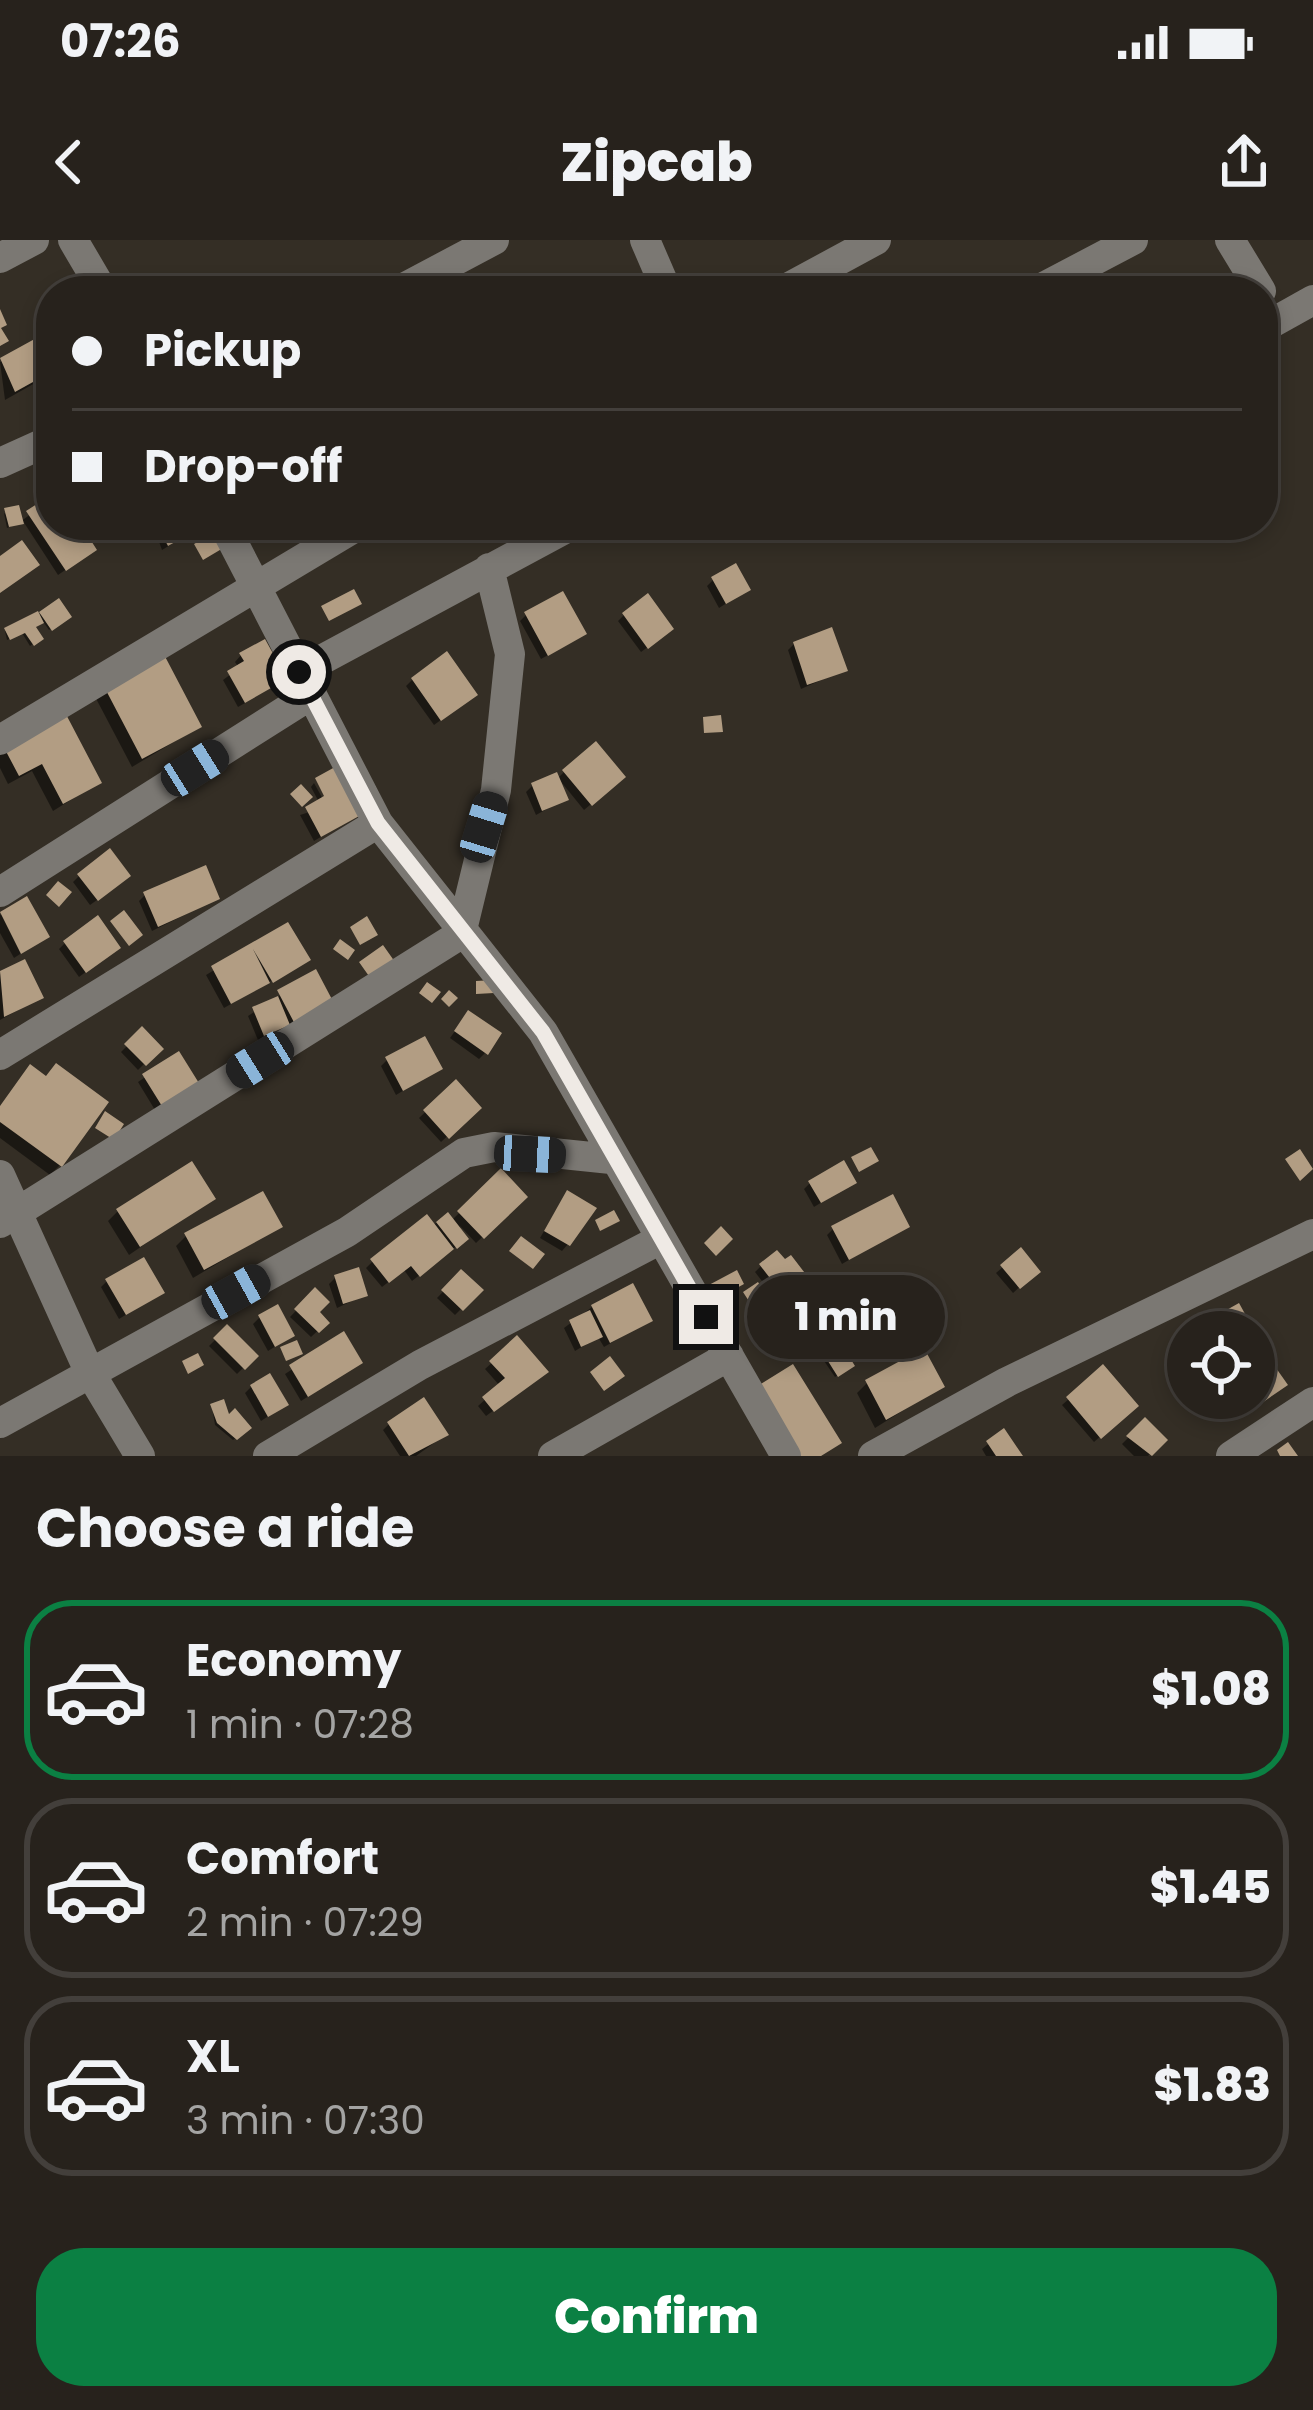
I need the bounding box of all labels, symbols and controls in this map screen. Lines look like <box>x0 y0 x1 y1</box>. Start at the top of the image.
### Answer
text: 07:26 <box>60 10 181 73</box>
text: Zipcab <box>560 124 753 200</box>
icon: back <box>36 129 102 195</box>
icon: share <box>1211 129 1277 195</box>
text: Pickup <box>144 319 301 382</box>
text: Drop-off <box>144 435 342 498</box>
route start <box>272 645 326 699</box>
car <box>155 734 235 802</box>
car <box>456 787 512 867</box>
car <box>220 1026 300 1094</box>
car <box>493 1134 567 1174</box>
car <box>196 1259 276 1325</box>
callout: 1 min <box>748 1275 946 1359</box>
text: 1 min <box>795 1289 897 1344</box>
route end <box>679 1290 733 1344</box>
map controls <box>1167 1311 1275 1419</box>
button: locate <box>1167 1311 1275 1419</box>
text: Choose a ride <box>36 1490 414 1566</box>
text: Economy <box>186 1629 401 1692</box>
icon: car <box>42 1636 150 1744</box>
text: $1.08 <box>1151 1658 1271 1721</box>
text: 1 min · 07:28 <box>186 1697 414 1752</box>
text: Comfort <box>186 1827 379 1890</box>
icon: car <box>42 1834 150 1942</box>
text: $1.45 <box>1150 1856 1271 1919</box>
text: 2 min · 07:29 <box>186 1895 424 1950</box>
text: XL <box>186 2025 240 2088</box>
icon: car <box>42 2032 150 2140</box>
text: $1.83 <box>1153 2054 1271 2117</box>
text: 3 min · 07:30 <box>186 2093 425 2148</box>
button: Confirm <box>36 2248 1277 2386</box>

